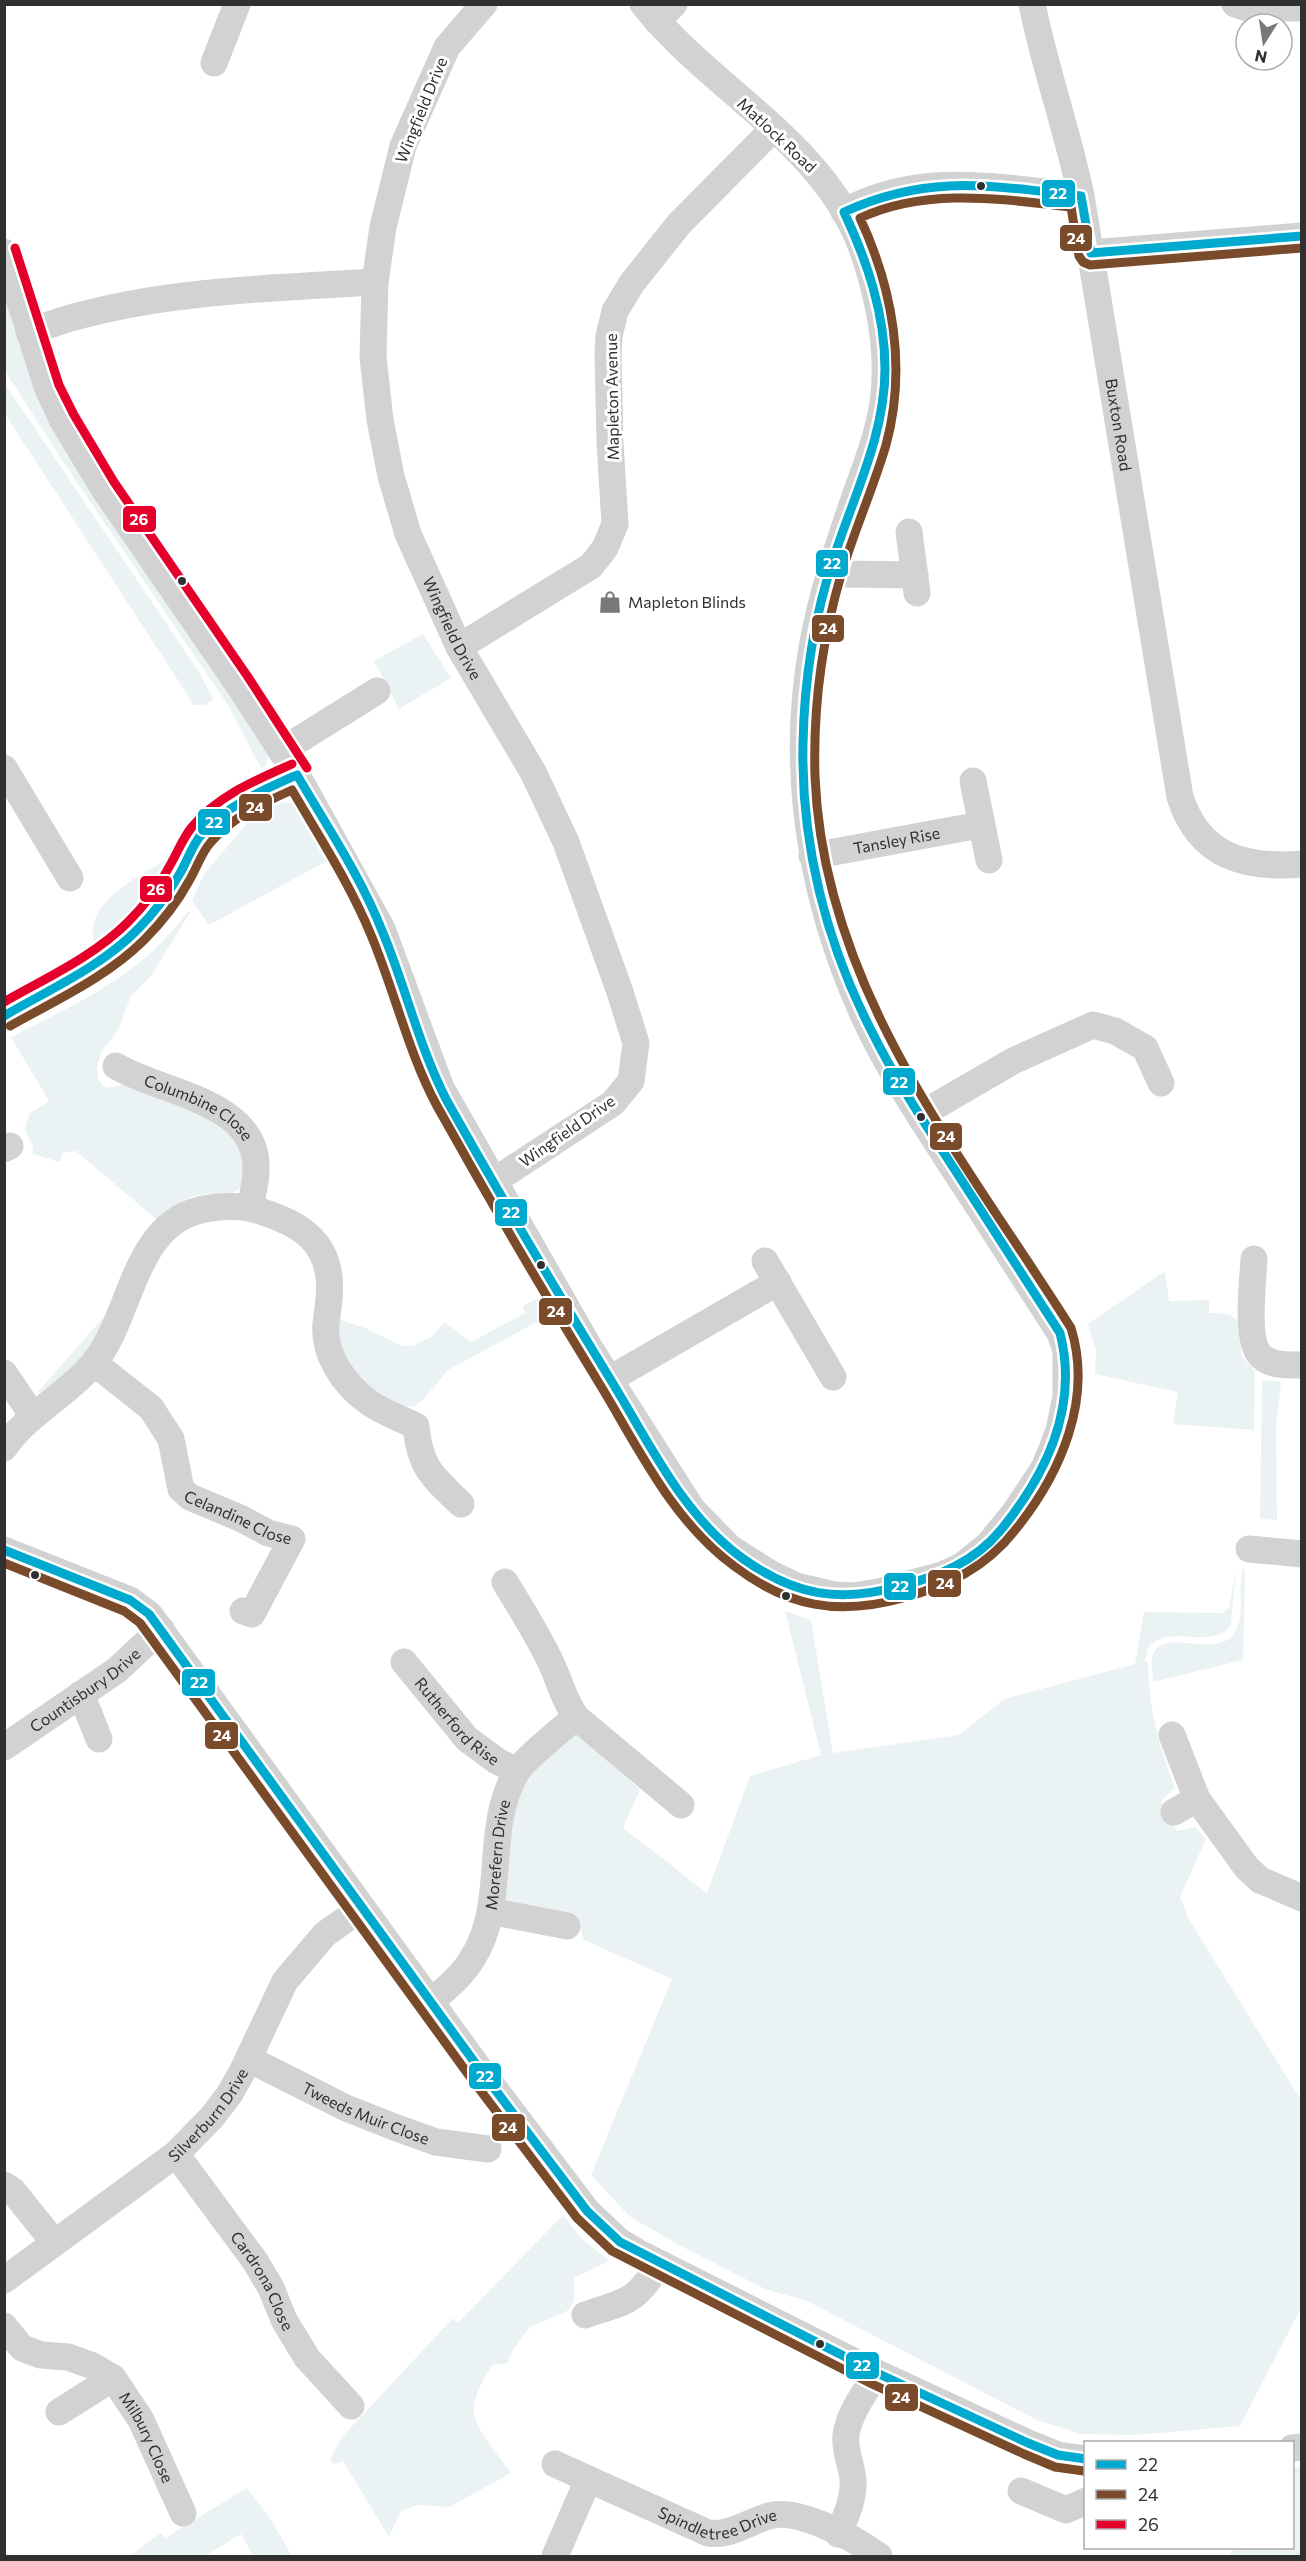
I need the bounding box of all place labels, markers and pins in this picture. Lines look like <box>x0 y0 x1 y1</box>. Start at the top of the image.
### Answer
unlabelled marker <box>975 180 987 192</box>
unlabelled marker <box>176 575 188 587</box>
shop icon: Mapleton Blinds <box>597 589 623 615</box>
place label: Mapleton Blinds <box>628 592 746 611</box>
unlabelled marker <box>915 1111 927 1123</box>
unlabelled marker <box>535 1259 547 1271</box>
unlabelled marker <box>29 1569 41 1581</box>
unlabelled marker <box>780 1590 792 1602</box>
unlabelled marker <box>814 2338 826 2350</box>

